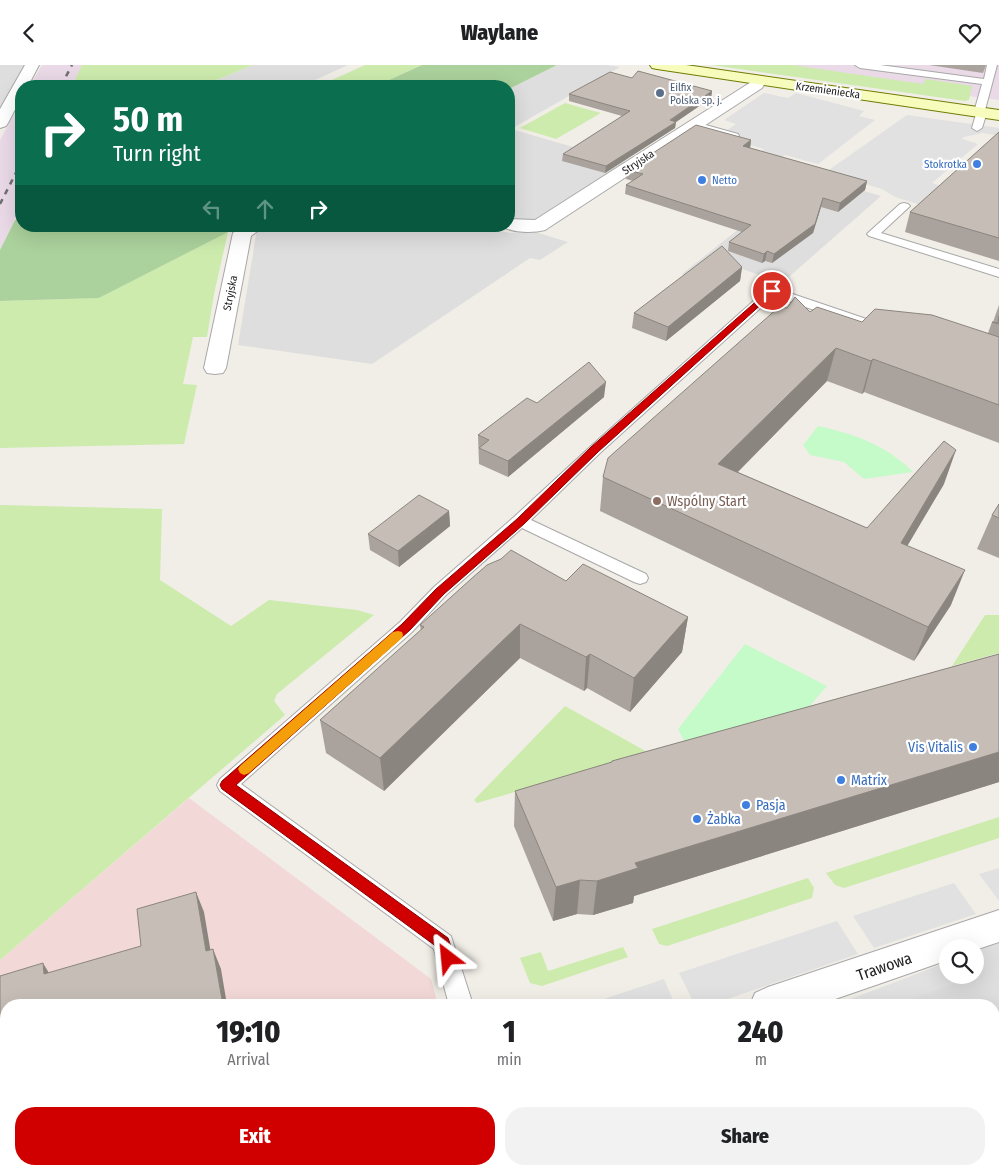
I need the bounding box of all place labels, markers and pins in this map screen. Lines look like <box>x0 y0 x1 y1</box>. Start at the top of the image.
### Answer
place label: Eilfix Polska sp. j. <box>670 81 722 107</box>
marker: Eilfix Polska sp. j. <box>654 87 666 99</box>
place label: Stokrotka <box>924 158 967 171</box>
marker: Stokrotka <box>971 158 983 170</box>
marker: Netto <box>696 174 708 186</box>
place label: Netto <box>712 174 737 187</box>
pin <box>751 270 793 312</box>
place label: Wspólny Start <box>667 493 747 510</box>
marker: Wspólny Start <box>651 495 663 507</box>
place label: Vis Vitalis <box>908 739 963 756</box>
marker: Vis Vitalis <box>967 741 979 753</box>
place label: Matrix <box>851 772 888 789</box>
marker: Matrix <box>835 774 847 786</box>
place label: Pasja <box>756 797 786 814</box>
marker: Pasja <box>740 799 752 811</box>
place label: Żabka <box>707 811 741 828</box>
marker: Żabka <box>691 813 703 825</box>

